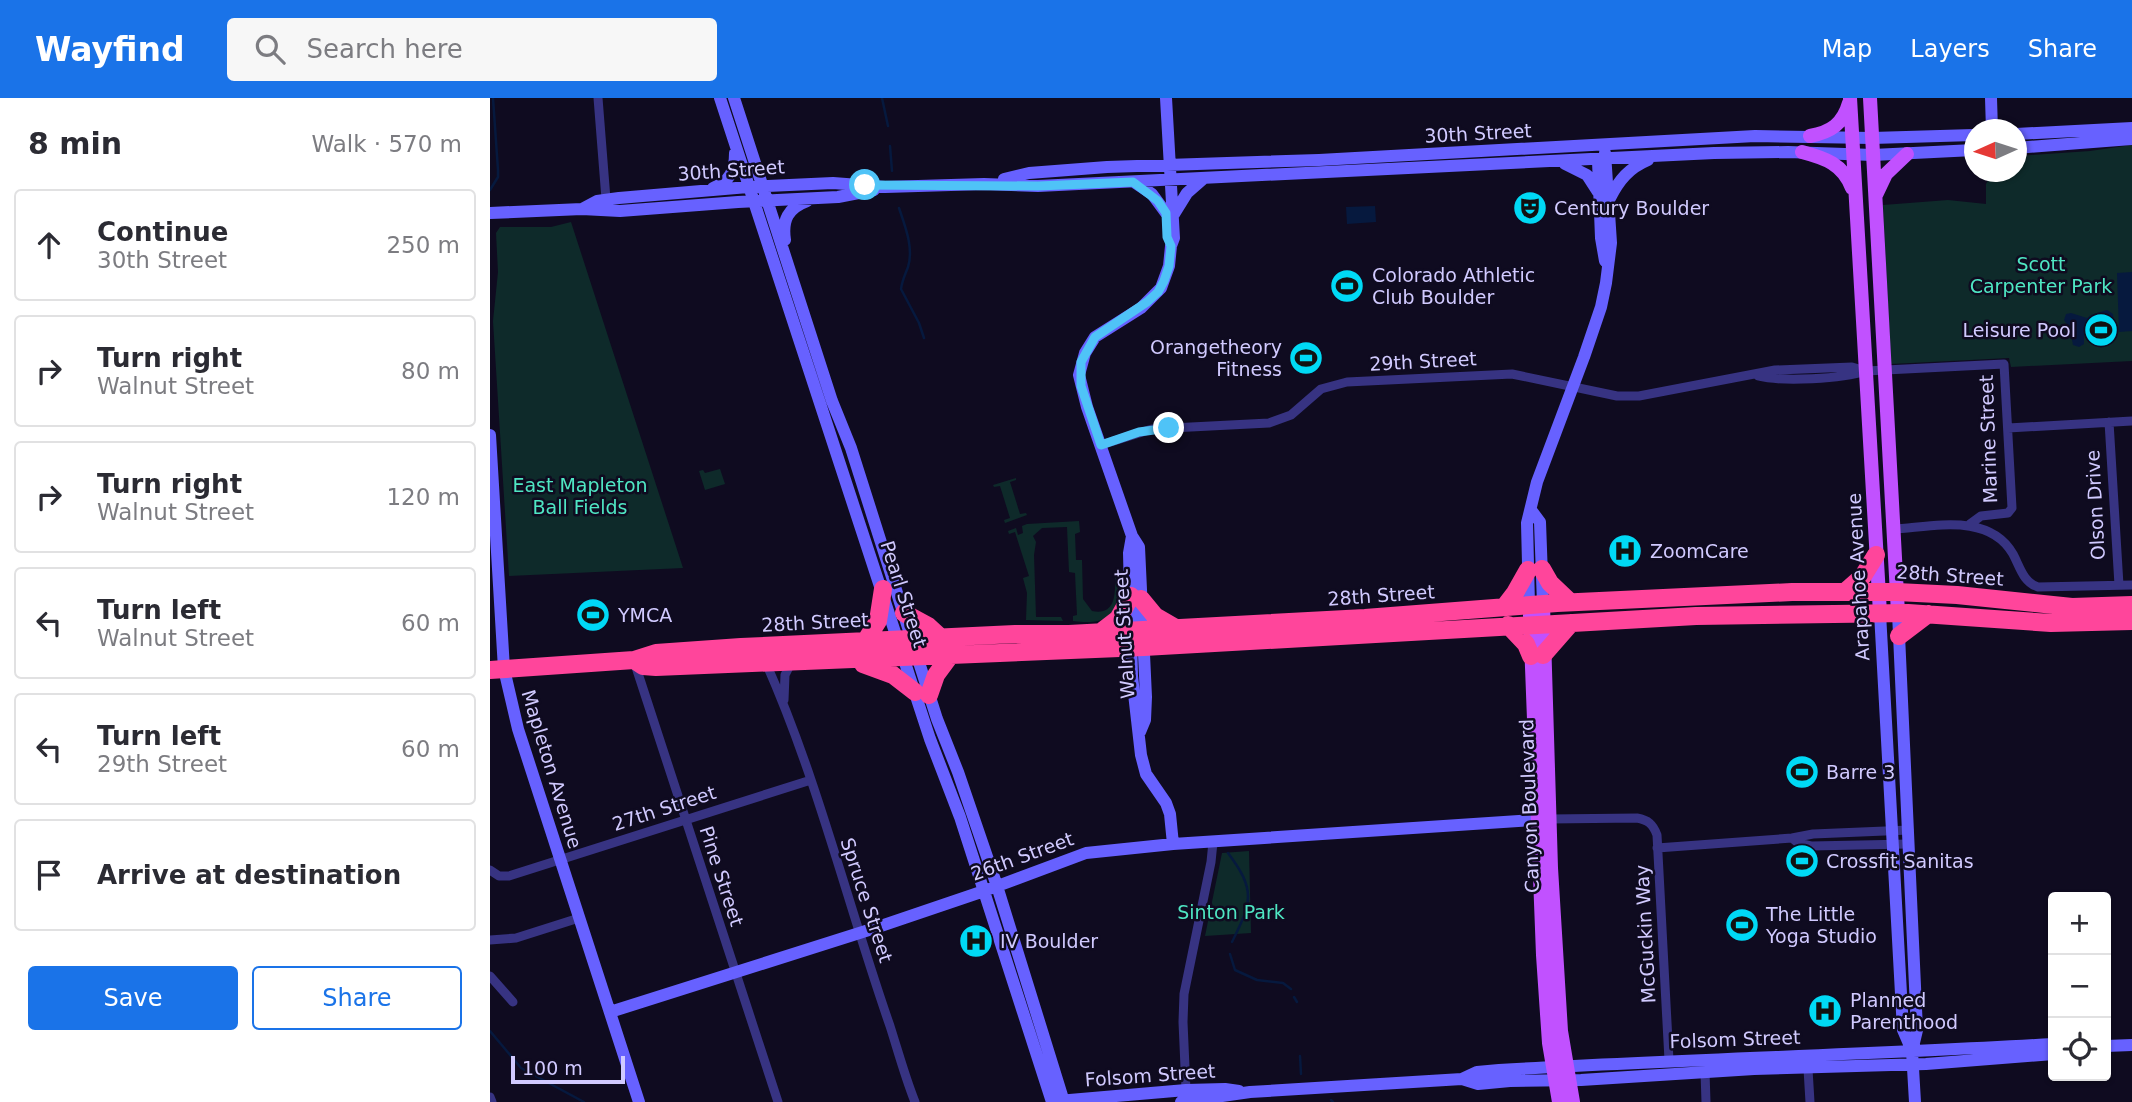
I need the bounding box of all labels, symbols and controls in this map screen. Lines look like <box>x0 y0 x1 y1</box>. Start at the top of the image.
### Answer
search box <box>227 18 717 81</box>
text: Wayfind <box>35 30 185 69</box>
icon: search <box>251 30 289 68</box>
text: Search here <box>307 34 463 64</box>
text: Map <box>1822 35 1872 63</box>
text: Layers <box>1910 35 1990 63</box>
text: Share <box>2028 35 2097 63</box>
street label: 30th Street <box>1424 119 1532 147</box>
north arrow <box>1964 119 2027 182</box>
text: 8 min <box>28 126 122 161</box>
text: Walk · 570 m <box>311 131 462 157</box>
street label: 30th Street <box>677 155 785 185</box>
route start <box>849 169 880 200</box>
theatre icon: Century Boulder <box>1511 189 1549 227</box>
place label: Century Boulder <box>1554 197 1709 219</box>
text: Continue <box>97 217 228 247</box>
icon: ahead <box>30 226 68 264</box>
text: 250 m <box>386 232 460 258</box>
text: 30th Street <box>97 247 227 273</box>
park label: Scott Carpenter Park <box>1970 253 2112 297</box>
place label: Colorado Athletic Club Boulder <box>1372 264 1535 308</box>
sports icon: Colorado Athletic Club Boulder <box>1328 267 1366 305</box>
sports icon: Leisure Pool <box>2082 311 2120 349</box>
place label: Leisure Pool <box>1962 319 2076 341</box>
place label: Orangetheory Fitness <box>1150 336 1282 380</box>
sports icon: Orangetheory Fitness <box>1287 339 1325 377</box>
text: Turn right <box>97 343 242 373</box>
street label: 29th Street <box>1369 347 1477 375</box>
icon: right <box>30 352 68 390</box>
text: 80 m <box>401 358 460 384</box>
text: Walnut Street <box>97 373 254 399</box>
street label: Marine Street <box>1975 374 2001 504</box>
route end <box>1153 412 1184 443</box>
street label: Olson Drive <box>2081 449 2109 561</box>
text: Turn right <box>97 469 242 499</box>
park label: East Mapleton Ball Fields <box>512 474 648 518</box>
icon: right <box>30 478 68 516</box>
text: 120 m <box>386 484 460 510</box>
street label: Arapahoe Avenue <box>1843 492 1873 662</box>
text: Walnut Street <box>97 499 254 525</box>
hospital icon: ZoomCare <box>1606 532 1644 570</box>
street label: Pearl Street <box>876 538 932 650</box>
place label: ZoomCare <box>1650 540 1749 562</box>
street label: 28th Street <box>1896 560 2004 590</box>
street label: Walnut Street <box>1110 569 1138 699</box>
street label: 28th Street <box>1327 580 1435 610</box>
text: Turn left <box>97 595 221 625</box>
sports icon: YMCA <box>574 596 612 634</box>
icon: left <box>30 604 68 642</box>
place label: YMCA <box>617 604 672 626</box>
street label: 28th Street <box>761 608 869 636</box>
text: 60 m <box>401 610 460 636</box>
text: Walnut Street <box>97 625 254 651</box>
street label: Mapleton Avenue <box>517 687 587 851</box>
street label: Canyon Boulevard <box>1515 719 1543 893</box>
text: Turn left <box>97 721 221 751</box>
icon: left <box>30 730 68 768</box>
text: 60 m <box>401 736 460 762</box>
text: 29th Street <box>97 751 227 777</box>
sports icon: Barre 3 <box>1783 753 1821 791</box>
place label: Barre 3 <box>1826 761 1895 783</box>
street label: 27th Street <box>610 781 718 835</box>
street label: Pine Street <box>695 823 749 929</box>
street label: 26th Street <box>968 827 1076 885</box>
street label: Spruce Street <box>836 835 898 965</box>
sports icon: Crossfit Sanitas <box>1783 842 1821 880</box>
place label: Crossfit Sanitas <box>1826 850 1974 872</box>
icon: arrive <box>30 856 68 894</box>
text: Arrive at destination <box>97 860 401 890</box>
street label: McGuckin Way <box>1630 864 1660 1004</box>
map controls <box>2048 892 2111 1081</box>
button: + <box>2048 892 2111 955</box>
park label: Sinton Park <box>1177 901 1285 923</box>
place label: The Little Yoga Studio <box>1765 903 1877 947</box>
sports icon: The Little Yoga Studio <box>1723 906 1761 944</box>
hospital icon: IV Boulder <box>957 922 995 960</box>
place label: IV Boulder <box>1000 930 1098 952</box>
button: − <box>2048 955 2111 1018</box>
button: Save <box>28 966 238 1030</box>
button: Share <box>252 966 462 1030</box>
place label: Planned Parenthood <box>1850 989 1958 1033</box>
hospital icon: Planned Parenthood <box>1806 992 1844 1030</box>
button: locate <box>2048 1018 2111 1081</box>
street label: Folsom Street <box>1669 1026 1801 1052</box>
scale bar <box>511 1053 625 1085</box>
text: 100 m <box>522 1057 583 1079</box>
street label: Folsom Street <box>1084 1059 1216 1091</box>

